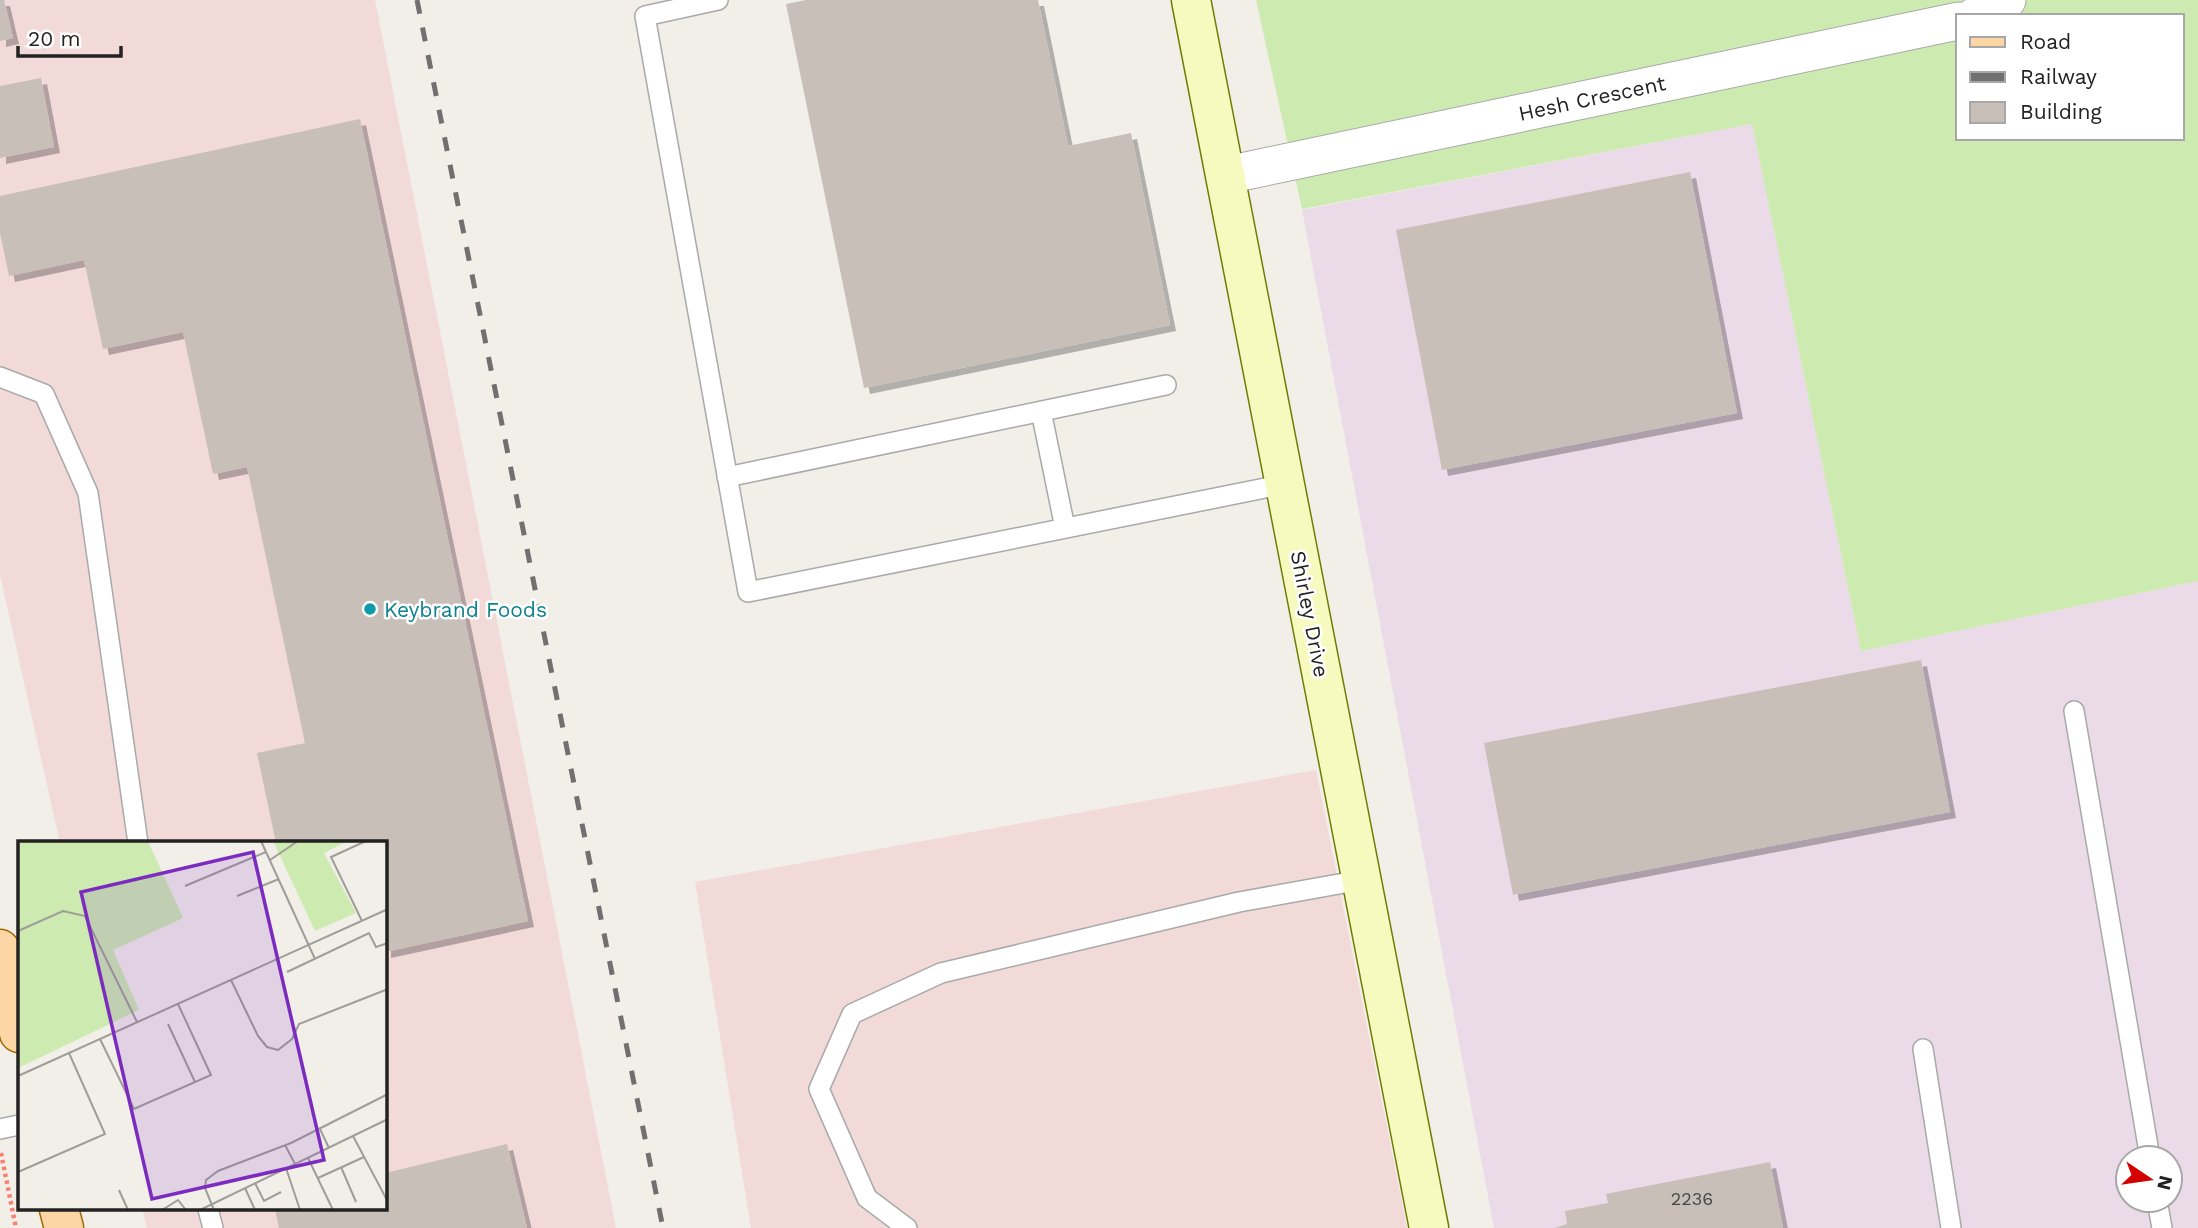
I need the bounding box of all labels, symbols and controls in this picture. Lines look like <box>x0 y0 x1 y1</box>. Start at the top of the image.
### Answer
scale bar <box>18 14 121 58</box>
legend <box>1956 14 2184 140</box>
text: 20 m <box>28 26 80 51</box>
text: Road <box>2020 29 2071 54</box>
text: Railway <box>2020 64 2097 89</box>
street label: Hesh Crescent <box>1516 70 1668 126</box>
text: Building <box>2020 99 2102 124</box>
street label: Shirley Drive <box>1285 549 1335 679</box>
place label: Keybrand Foods <box>384 597 547 622</box>
marker: Keybrand Foods <box>362 601 378 617</box>
inset map <box>18 841 387 1210</box>
north arrow <box>2114 1144 2184 1214</box>
text: N <box>2152 1173 2178 1192</box>
house number: 2236 <box>1671 1188 1713 1209</box>

